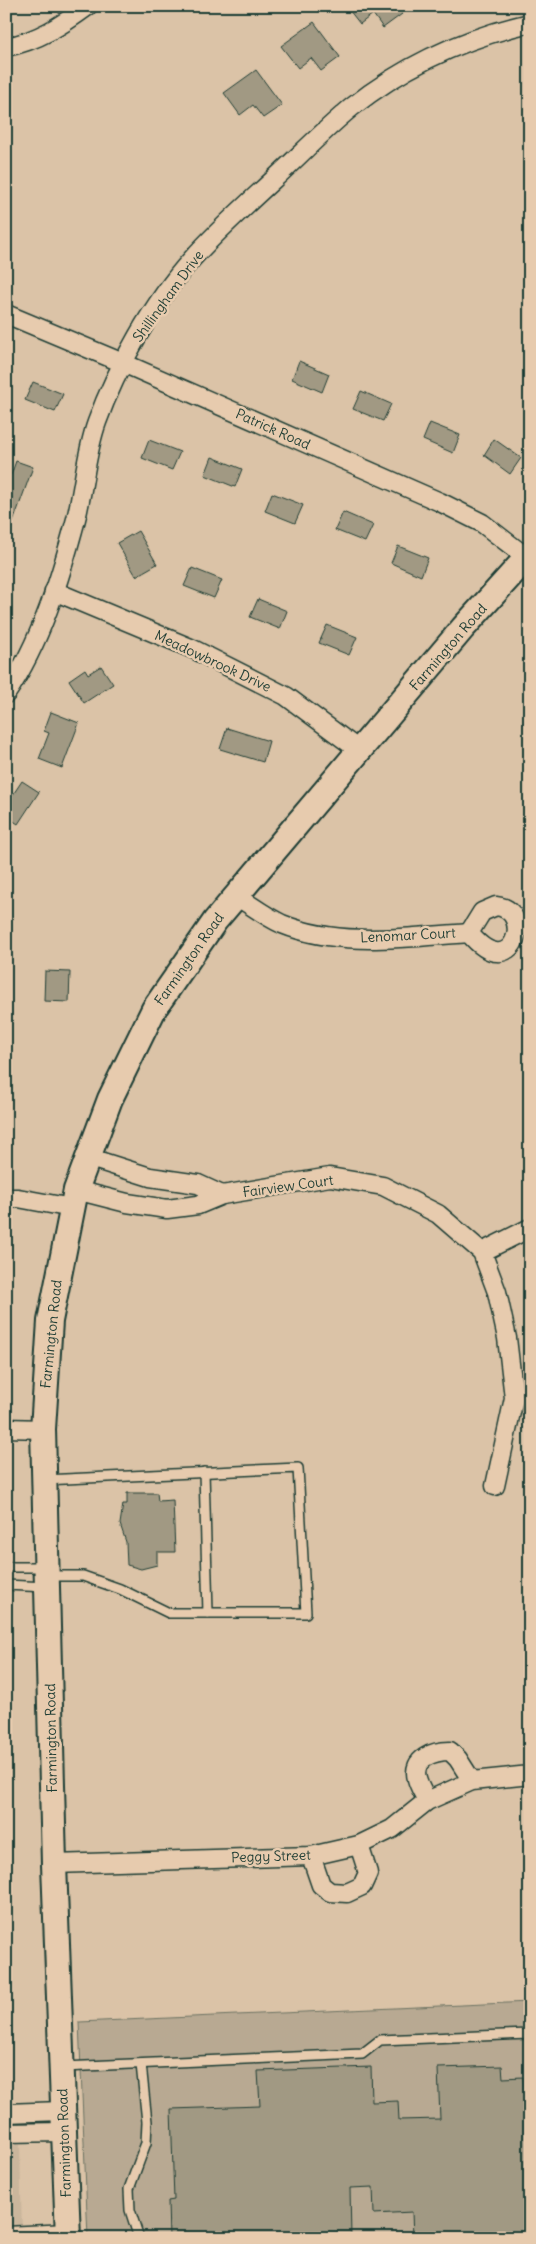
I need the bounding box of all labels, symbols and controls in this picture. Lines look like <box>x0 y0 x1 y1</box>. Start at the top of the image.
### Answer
street label: Shillingham Drive <box>129 247 207 345</box>
street label: Patrick Road <box>233 404 313 454</box>
street label: Farmington Road <box>405 600 491 694</box>
street label: Meadowbrook Drive <box>152 626 274 696</box>
street label: Farmington Road <box>150 909 228 1009</box>
street label: Lenomar Court <box>360 923 456 946</box>
street label: Fairview Court <box>241 1171 335 1201</box>
street label: Farmington Road <box>36 1279 66 1389</box>
street label: Farmington Road <box>41 1683 61 1793</box>
street label: Peggy Street <box>231 1846 311 1866</box>
street label: Farmington Road <box>53 2088 75 2198</box>

